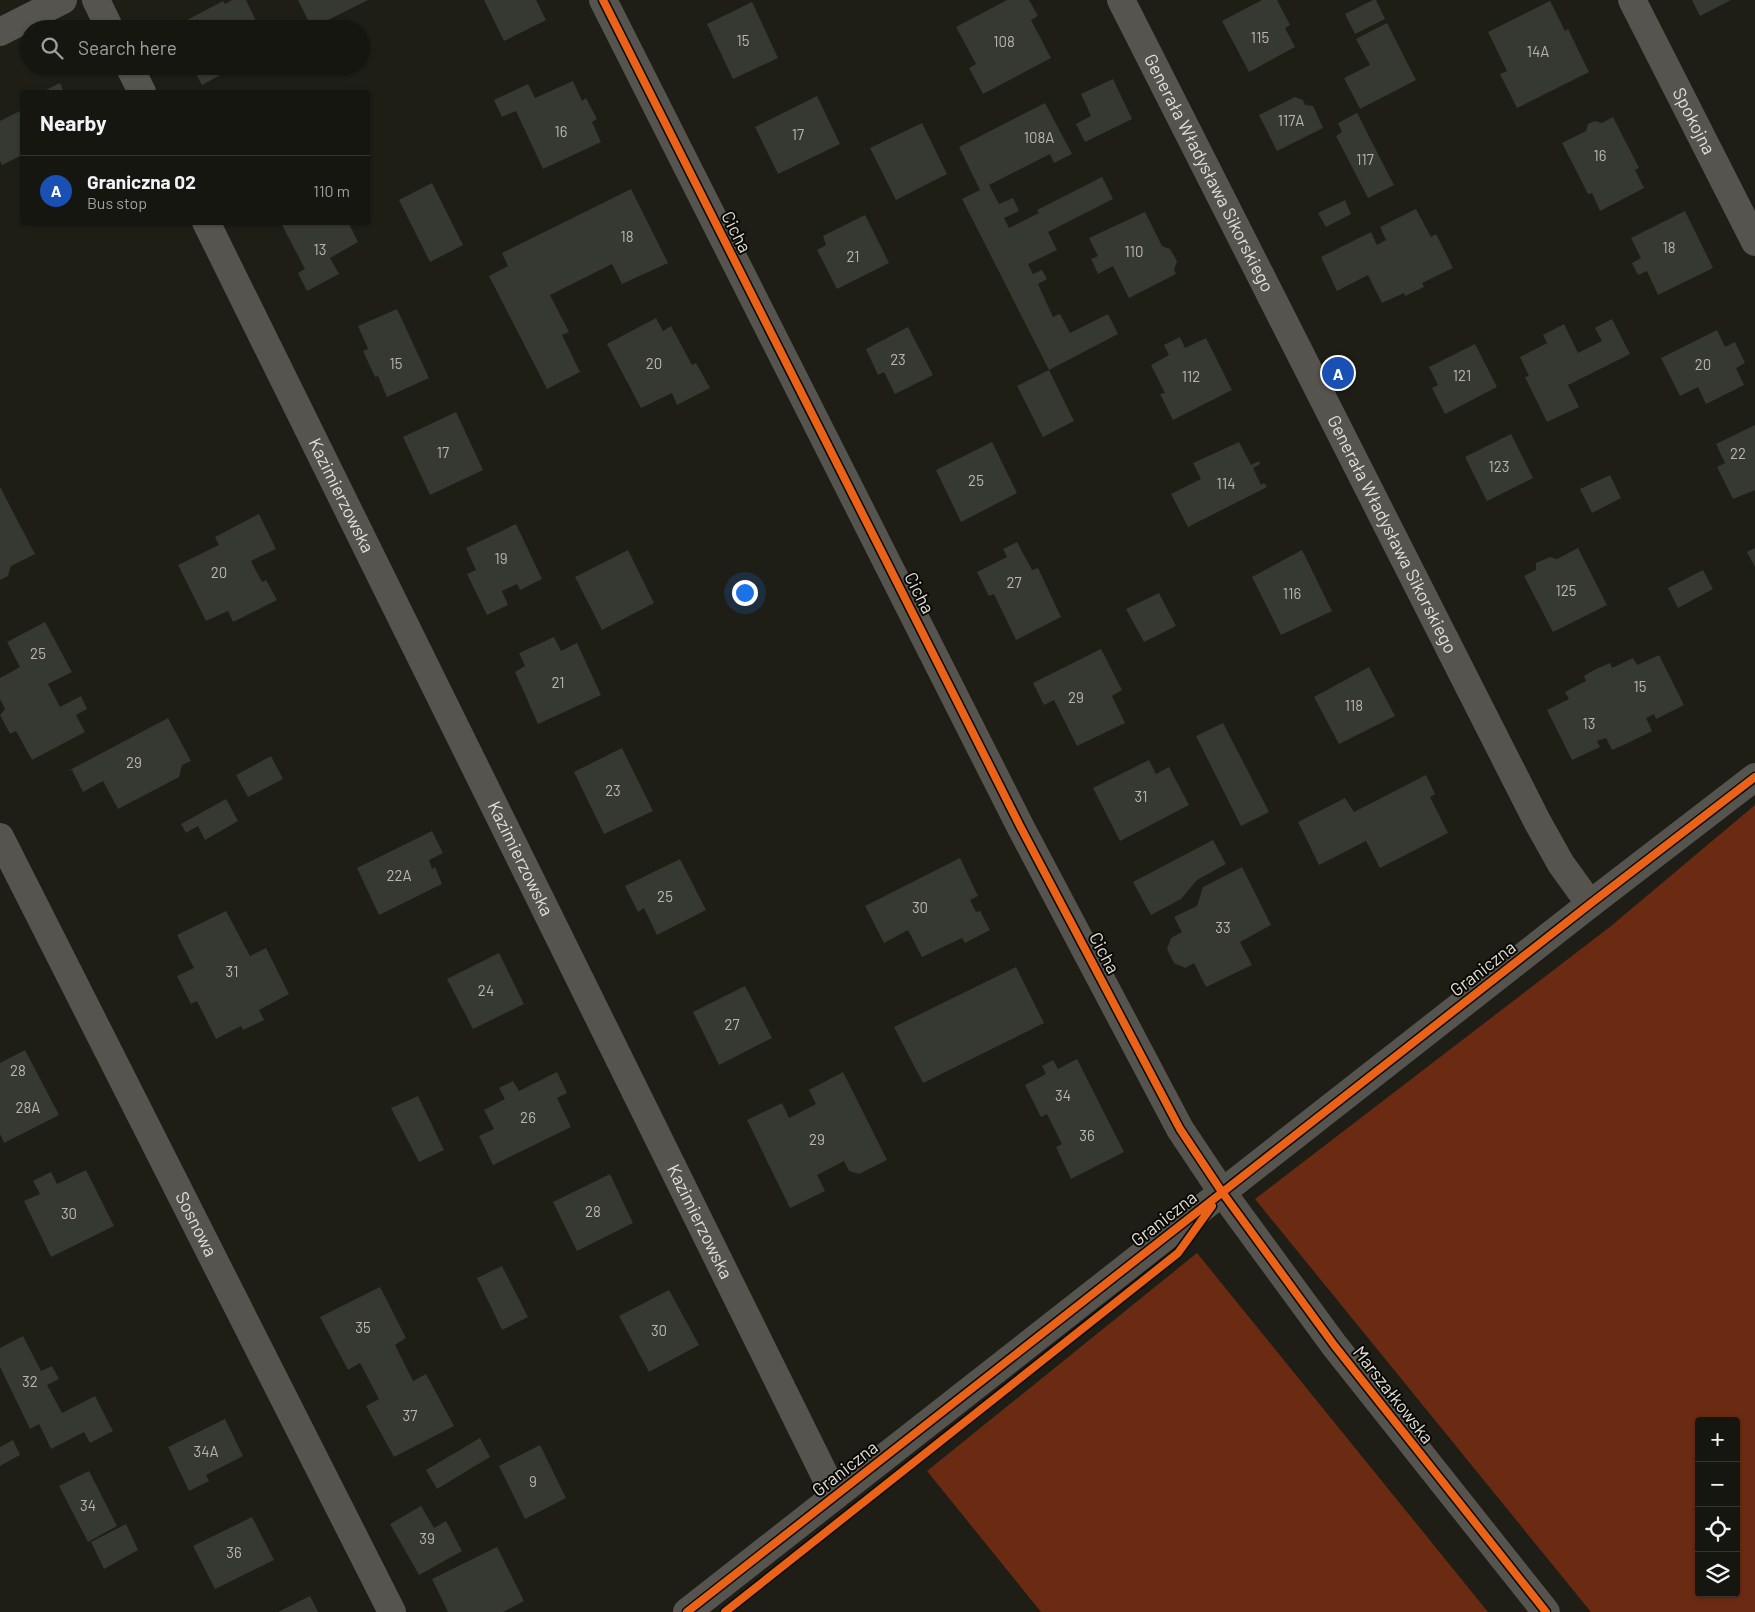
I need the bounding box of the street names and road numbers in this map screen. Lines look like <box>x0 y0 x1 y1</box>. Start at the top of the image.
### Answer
street label: Generała Władysława Sikorskiego <box>1140 50 1279 295</box>
street label: Spokojna <box>1668 84 1721 158</box>
street label: Cicha <box>717 207 757 256</box>
street label: Generała Władysława Sikorskiego <box>1323 411 1462 657</box>
street label: Kazimierzowska <box>304 434 379 556</box>
street label: Cicha <box>900 568 940 617</box>
street label: Kazimierzowska <box>484 797 559 919</box>
street label: Cicha <box>1085 928 1125 977</box>
street label: Graniczna <box>1445 936 1520 1001</box>
street label: Kazimierzowska <box>663 1160 738 1282</box>
street label: Graniczna <box>1126 1186 1201 1251</box>
street label: Sosnowa <box>171 1188 222 1260</box>
street label: Marszałkowska <box>1349 1341 1439 1448</box>
street label: Graniczna <box>807 1436 882 1501</box>

